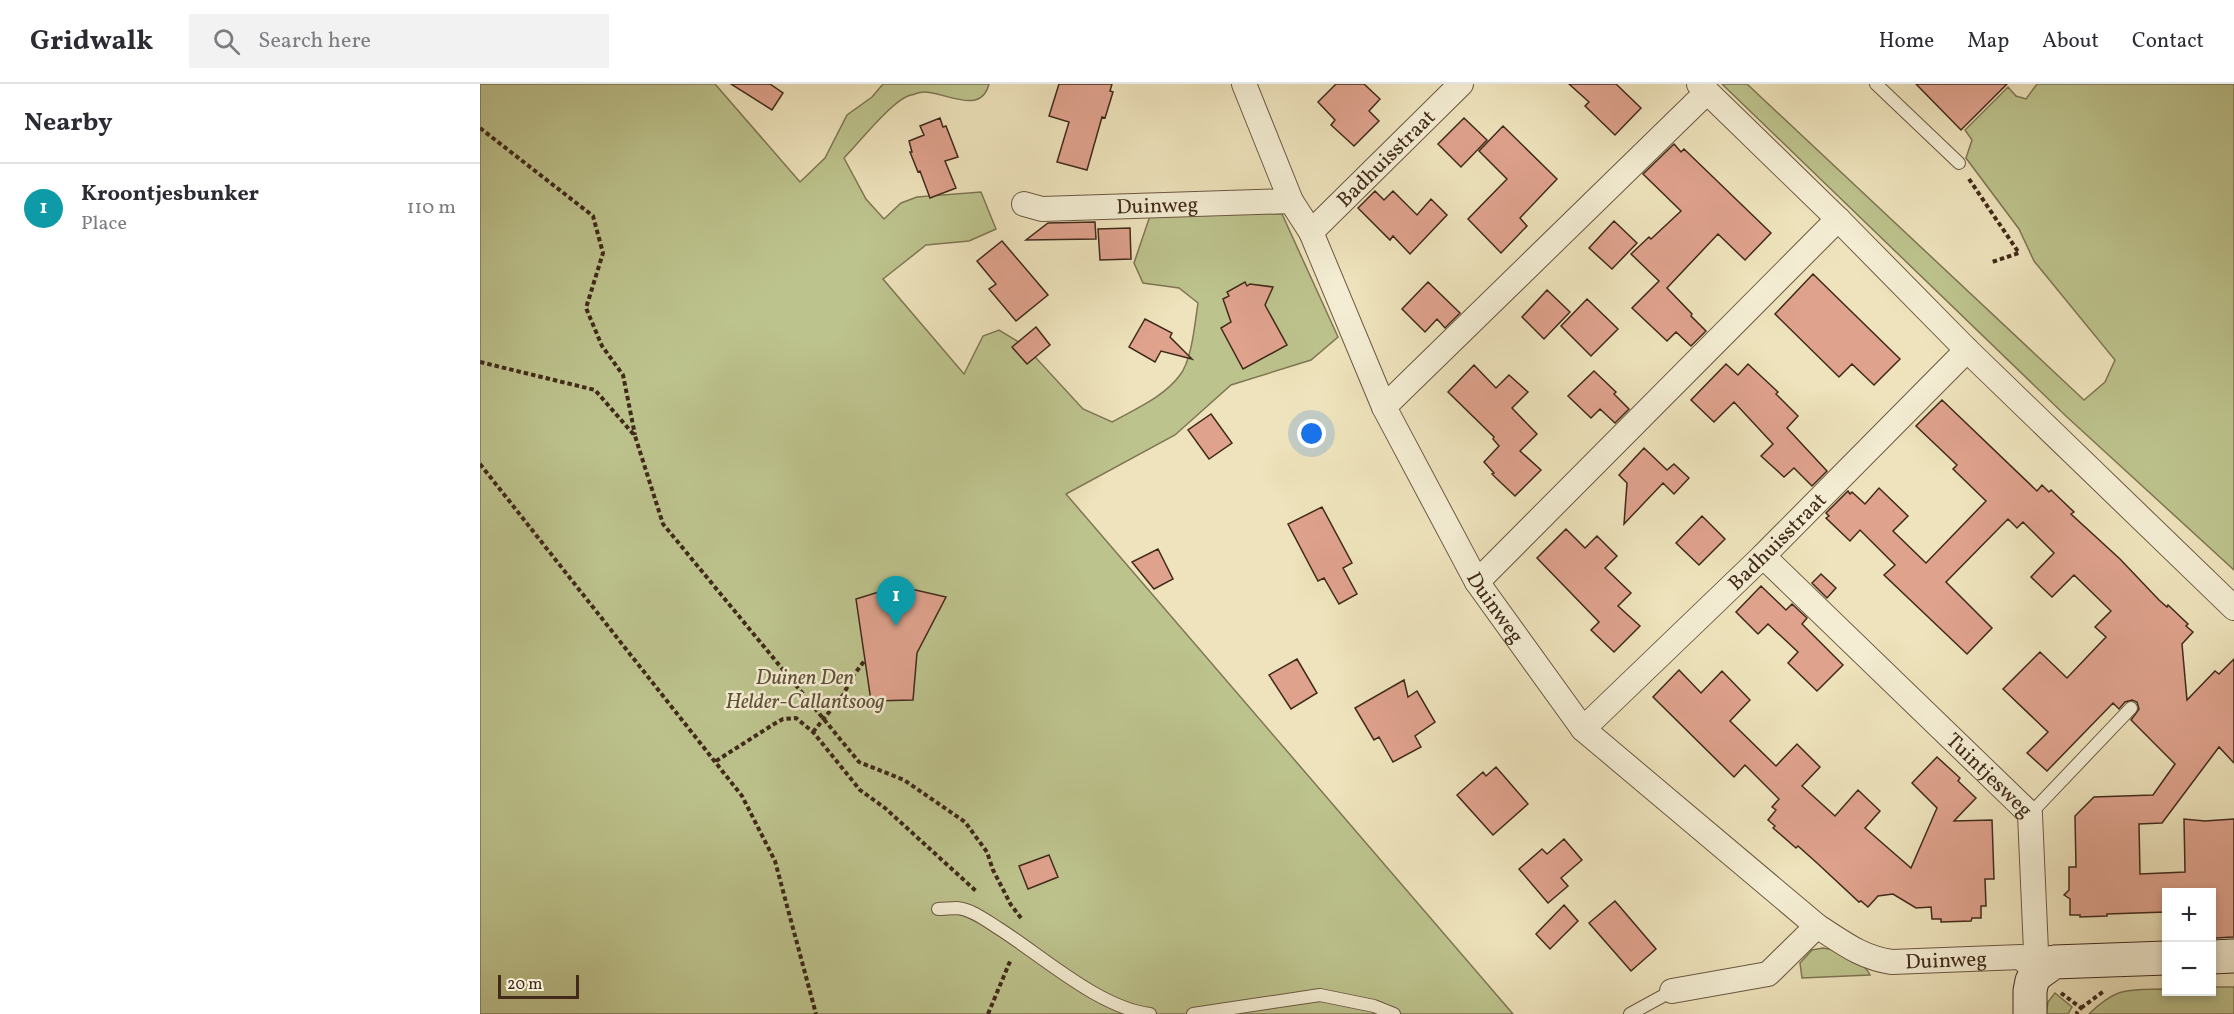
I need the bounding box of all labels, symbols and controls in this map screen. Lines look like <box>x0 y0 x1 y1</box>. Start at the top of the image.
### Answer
search box <box>189 14 609 68</box>
text: Gridwalk <box>30 22 153 61</box>
icon: search <box>210 25 243 58</box>
text: Search here <box>258 26 371 57</box>
text: Home <box>1879 27 1934 56</box>
text: Map <box>1967 27 2009 56</box>
text: About <box>2042 27 2099 56</box>
text: Contact <box>2132 27 2204 56</box>
street label: Badhuisstraat <box>1331 104 1443 215</box>
text: Nearby <box>24 105 113 141</box>
text: Kroontjesbunker <box>81 179 259 210</box>
street label: Duinweg <box>1116 191 1199 223</box>
text: 1 <box>39 194 48 222</box>
text: 110 m <box>407 194 456 222</box>
text: Place <box>81 210 127 238</box>
your location <box>1297 419 1326 448</box>
street label: Badhuisstraat <box>1722 487 1834 598</box>
street label: Duinweg <box>1458 567 1530 650</box>
pin: 1 <box>876 576 916 626</box>
park label: Duinen Den Helder-Callantsoog <box>725 664 885 717</box>
street label: Tuintjesweg <box>1939 727 2038 825</box>
map controls <box>2162 888 2216 996</box>
button: + <box>2162 888 2216 942</box>
button: − <box>2162 942 2216 996</box>
street label: Duinweg <box>1905 945 1988 977</box>
scale bar <box>498 972 579 1000</box>
text: 20 m <box>507 974 542 996</box>

